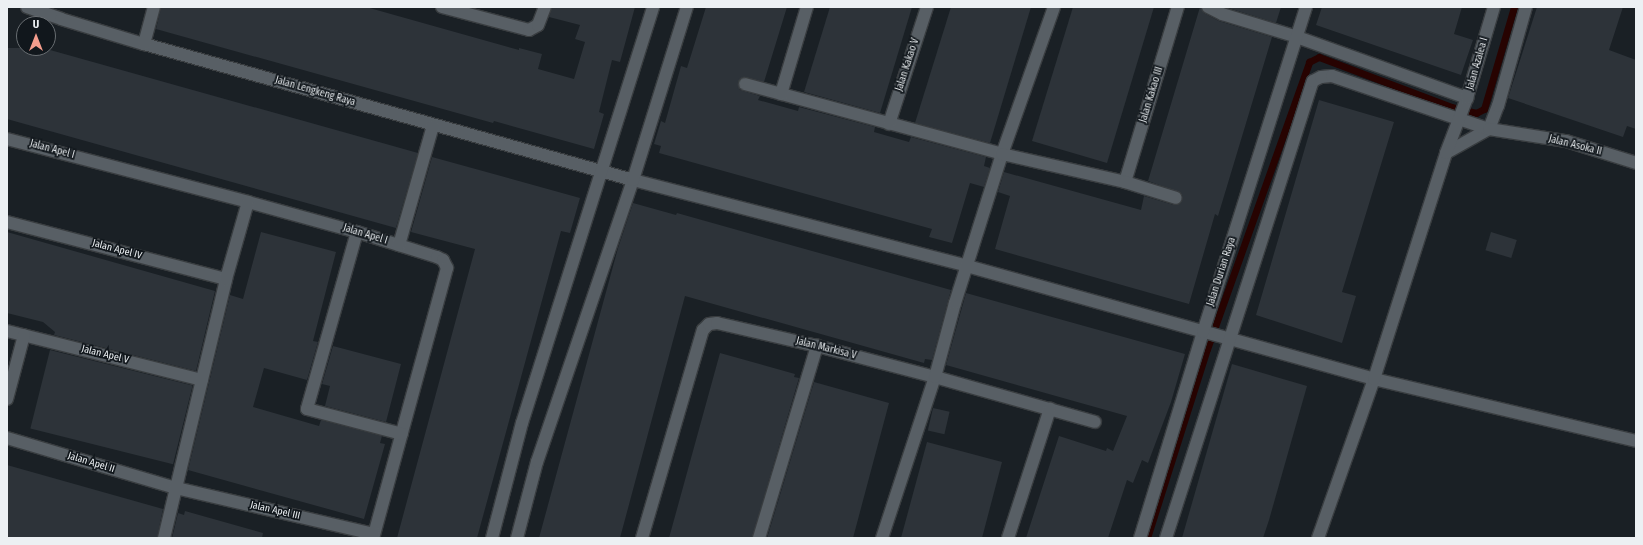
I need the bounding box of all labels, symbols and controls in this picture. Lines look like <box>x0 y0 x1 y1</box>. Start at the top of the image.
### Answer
north arrow <box>16 16 56 56</box>
text: U <box>33 18 39 31</box>
street label: Jalan Azalea I <box>1465 36 1491 92</box>
street label: Jalan Kakao V <box>894 37 922 93</box>
street label: Jalan Kakao III <box>1138 66 1166 124</box>
street label: Jalan Lengkeng Raya <box>273 75 357 109</box>
street label: Jalan Asoka II <box>1547 134 1603 158</box>
street label: Jalan Apel I <box>28 138 76 162</box>
street label: Jalan Apel I <box>341 223 389 247</box>
street label: Jalan Durian Raya <box>1205 236 1239 308</box>
street label: Jalan Apel IV <box>91 238 143 262</box>
street label: Jalan Markisa V <box>795 336 857 362</box>
street label: Jalan Apel V <box>80 343 130 367</box>
street label: Jalan Apel II <box>66 450 116 476</box>
street label: Jalan Apel III <box>249 499 301 523</box>

